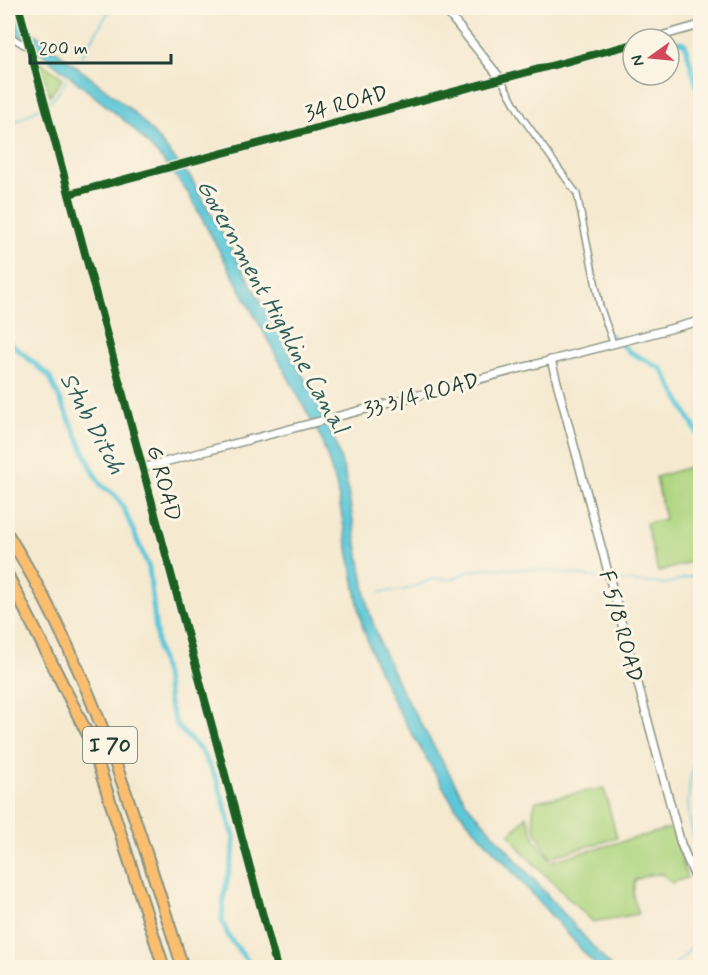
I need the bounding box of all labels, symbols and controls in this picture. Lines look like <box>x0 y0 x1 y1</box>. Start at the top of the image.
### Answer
scale bar <box>30 27 171 65</box>
north arrow <box>621 27 681 87</box>
text: 200 m <box>39 37 88 61</box>
text: N <box>626 53 649 68</box>
street label: 34 ROAD <box>302 79 391 128</box>
water label: Government Highline Canal <box>189 174 356 441</box>
water label: Stub Ditch <box>52 367 131 480</box>
street label: 33 3/4 ROAD <box>361 367 482 425</box>
street label: G ROAD <box>140 442 187 525</box>
street label: F 5/8 ROAD <box>592 568 648 686</box>
road number: I 70 <box>83 727 137 763</box>

